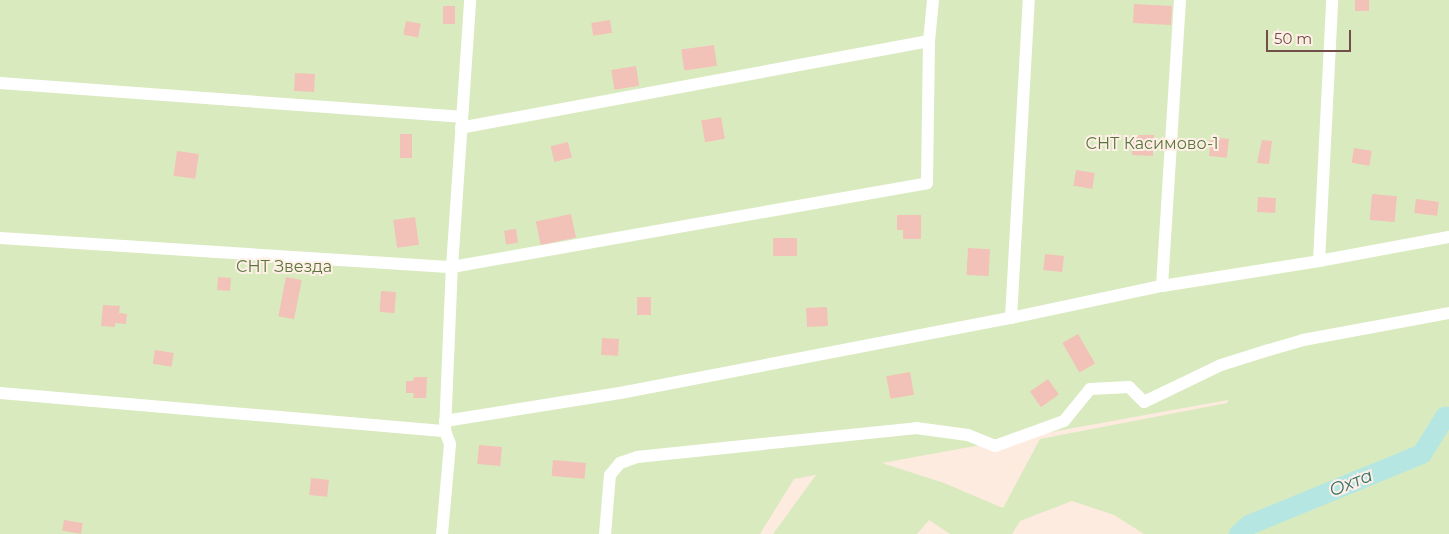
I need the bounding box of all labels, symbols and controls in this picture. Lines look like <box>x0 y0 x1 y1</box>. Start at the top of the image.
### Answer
scale bar <box>1269 20 1354 52</box>
text: 50 m <box>1274 29 1312 48</box>
park label: СНТ Касимово-1 <box>1085 134 1219 154</box>
park label: СНТ Звезда <box>236 257 332 277</box>
water label: Охта <box>1326 465 1376 501</box>

